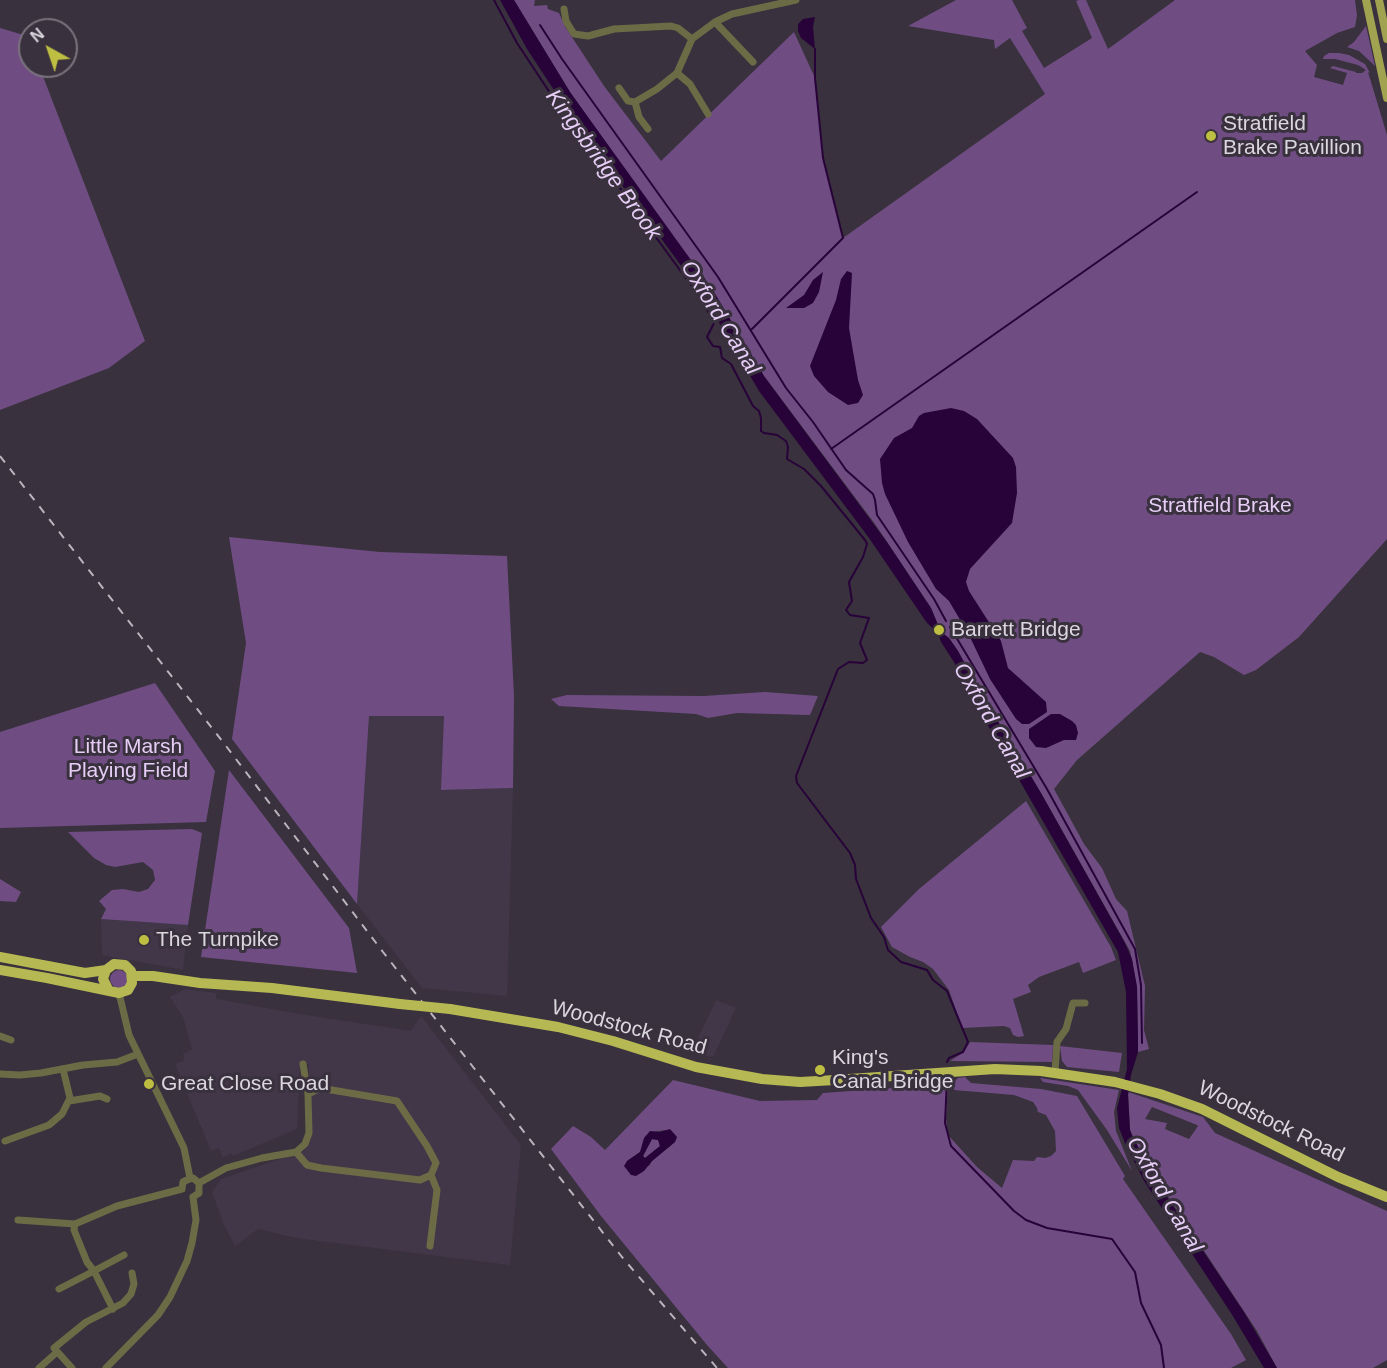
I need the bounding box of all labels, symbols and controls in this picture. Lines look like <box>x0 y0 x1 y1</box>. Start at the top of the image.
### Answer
north arrow <box>18 18 78 78</box>
text: N <box>28 25 47 46</box>
water label: Kingsbridge Brook <box>539 85 667 245</box>
place label: Stratfield Brake Pavillion <box>1223 111 1362 161</box>
marker: Stratfield Brake Pavillion <box>1204 129 1218 143</box>
water label: Oxford Canal <box>674 256 766 380</box>
park label: Stratfield Brake <box>1148 493 1292 519</box>
place label: Barrett Bridge <box>951 617 1081 643</box>
marker: Barrett Bridge <box>932 623 946 637</box>
water label: Oxford Canal <box>947 658 1035 784</box>
park label: Little Marsh Playing Field <box>68 734 188 784</box>
place label: The Turnpike <box>156 927 279 953</box>
marker: The Turnpike <box>137 933 151 947</box>
street label: Woodstock Road <box>549 995 709 1061</box>
place label: King's Canal Bridge <box>832 1045 953 1095</box>
marker: King's Canal Bridge <box>813 1063 827 1077</box>
place label: Great Close Road <box>161 1071 329 1097</box>
street label: Woodstock Road <box>1194 1076 1348 1168</box>
marker: Great Close Road <box>142 1077 156 1091</box>
water label: Oxford Canal <box>1120 1132 1208 1258</box>

